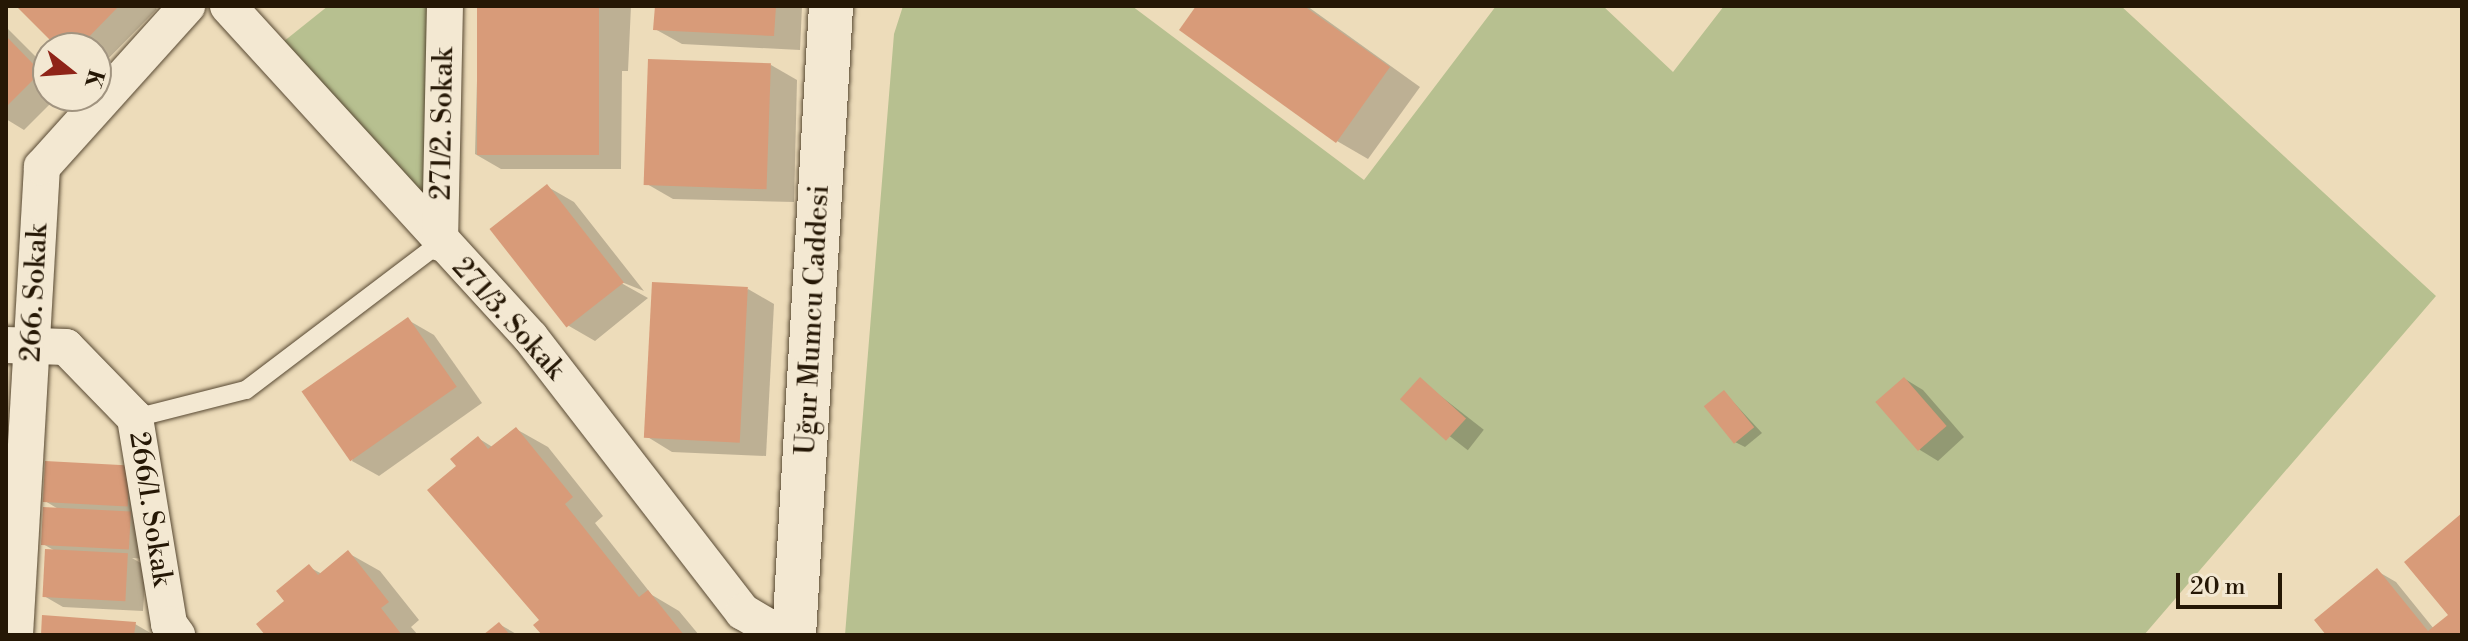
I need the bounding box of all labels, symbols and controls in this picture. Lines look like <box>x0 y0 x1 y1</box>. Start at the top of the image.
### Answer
north arrow <box>32 32 112 112</box>
street label: 271/2. Sokak <box>425 47 461 201</box>
text: K <box>78 66 109 91</box>
street label: Uğur Mumcu Caddesi <box>789 184 837 456</box>
street label: 266. Sokak <box>15 223 55 363</box>
street label: 271/3. Sokak <box>445 251 571 387</box>
street label: 266/1. Sokak <box>121 429 179 589</box>
scale bar <box>2180 557 2286 607</box>
text: 20 m <box>2190 572 2246 602</box>

